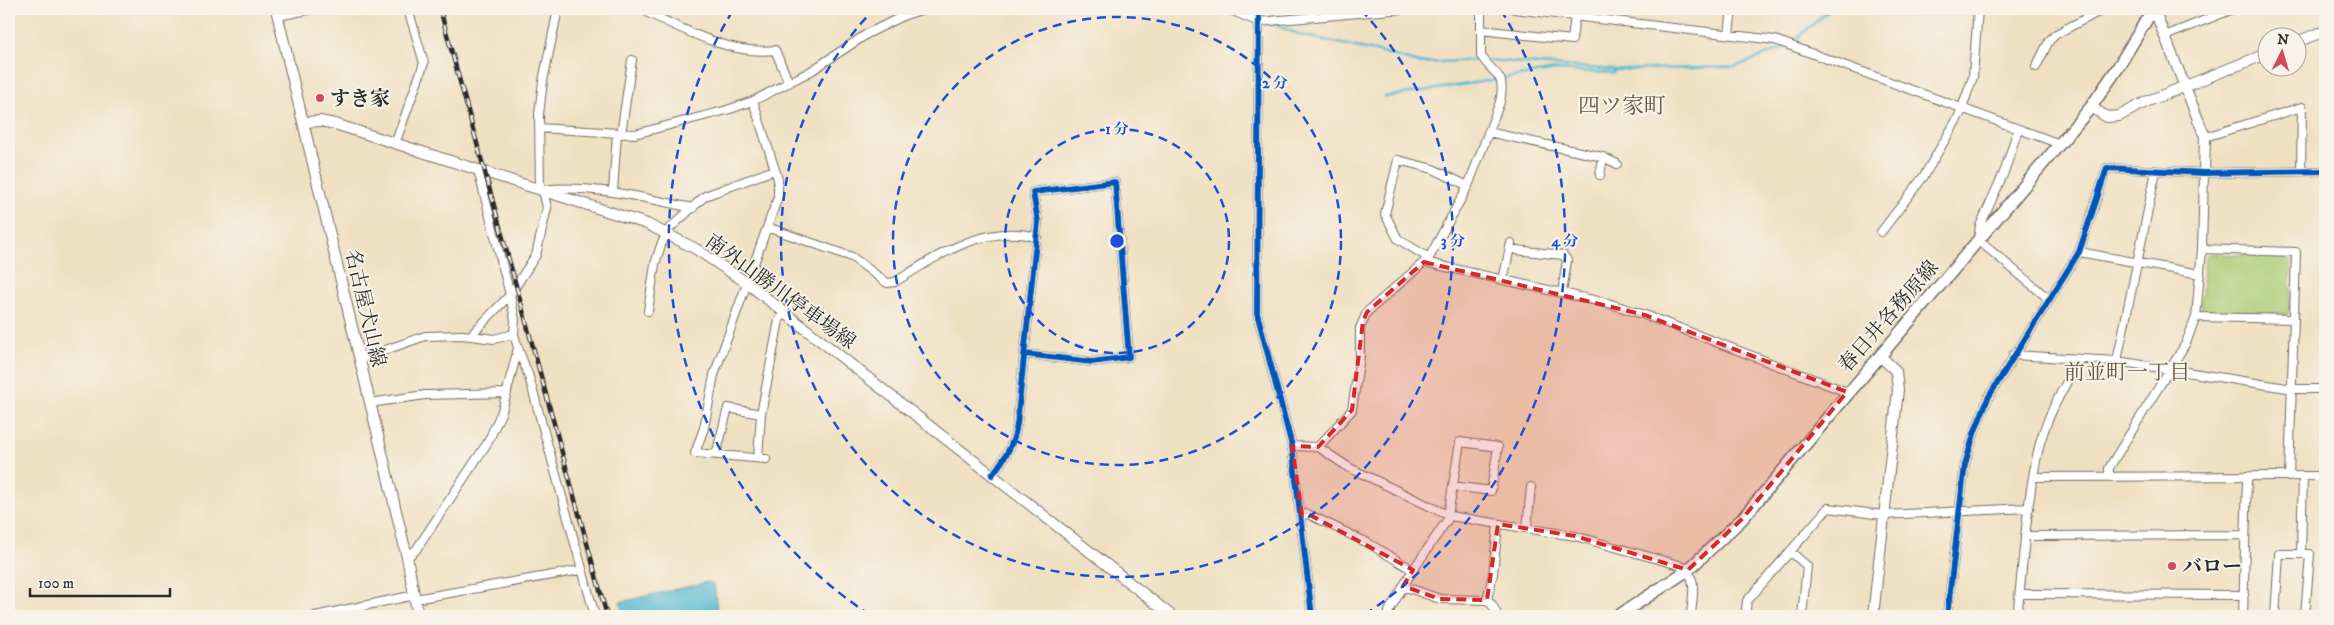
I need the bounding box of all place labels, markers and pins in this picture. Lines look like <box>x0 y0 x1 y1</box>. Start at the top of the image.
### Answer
place label: すき家 <box>330 87 390 112</box>
marker: すき家 <box>314 92 326 104</box>
centre of rings <box>1108 232 1126 250</box>
place label: バロー <box>2182 555 2242 580</box>
marker: バロー <box>2166 560 2178 572</box>

